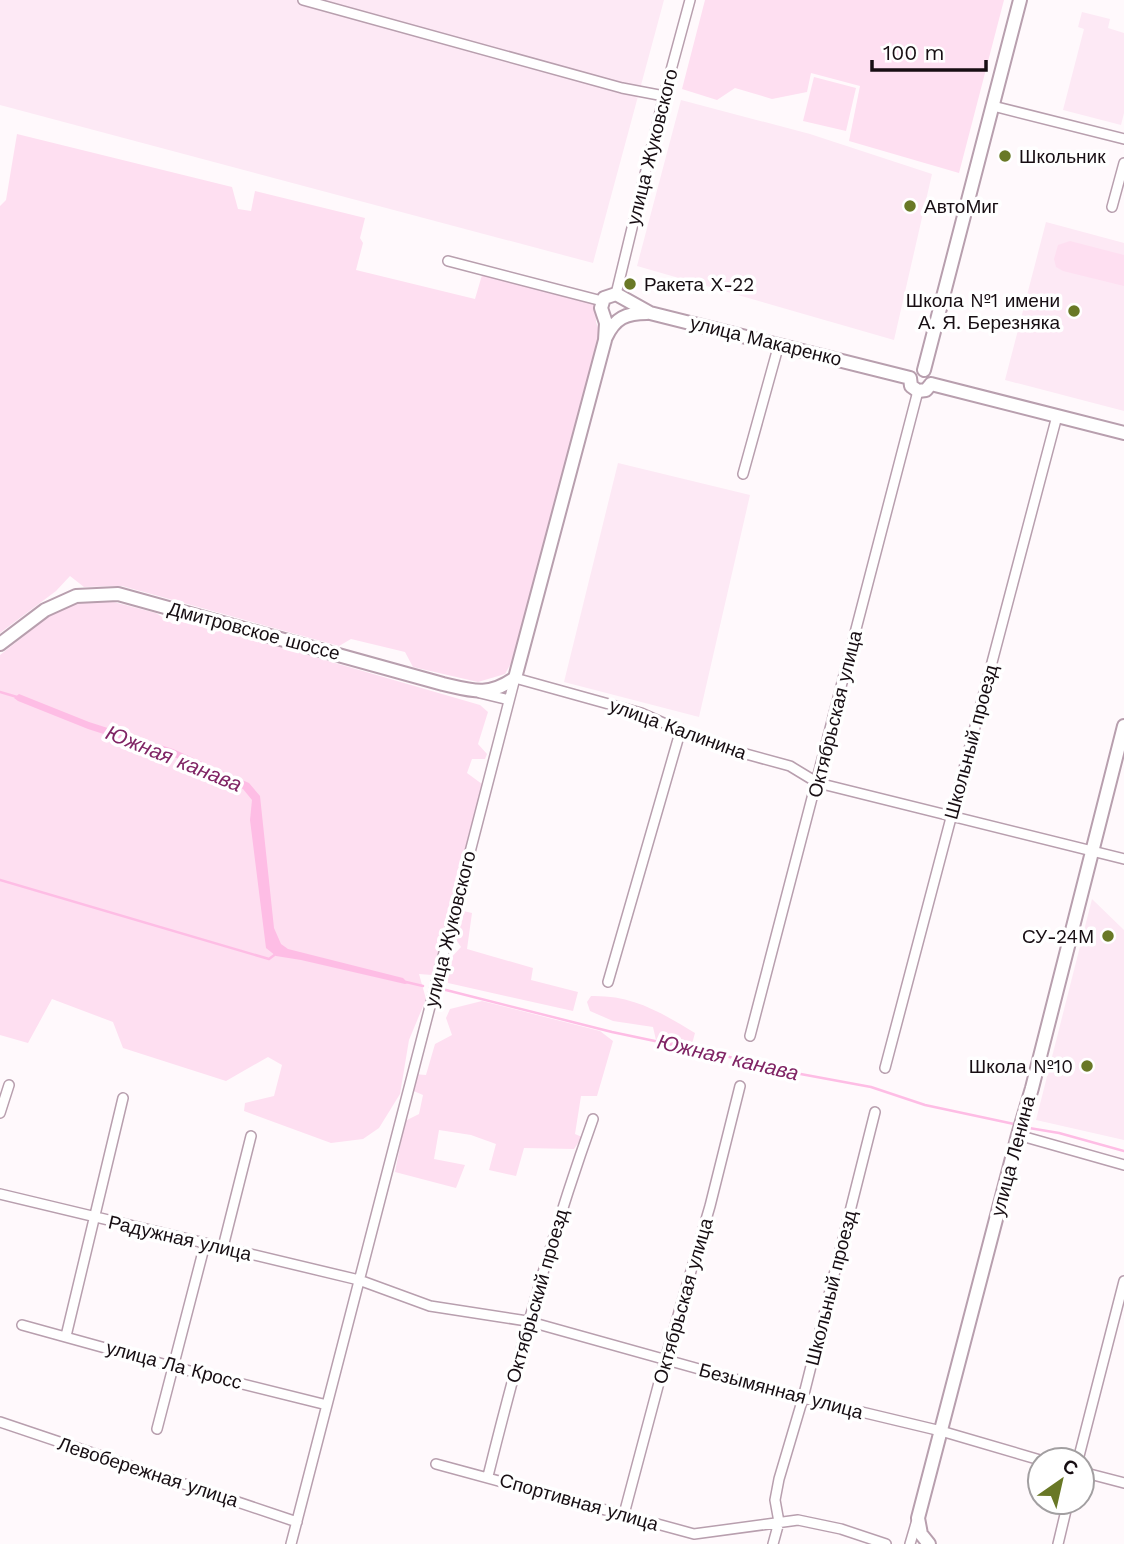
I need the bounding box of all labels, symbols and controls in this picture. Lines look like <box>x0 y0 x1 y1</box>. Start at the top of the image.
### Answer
scale bar <box>872 28 986 72</box>
text: 100 m <box>883 40 945 65</box>
street label: улица Жуковского <box>621 67 683 227</box>
place label: Школьник <box>1019 145 1106 168</box>
marker: Школьник <box>997 148 1013 164</box>
place label: АвтоМиг <box>924 195 999 218</box>
marker: АвтоМиг <box>902 198 918 214</box>
place label: Ракета Х-22 <box>644 273 754 296</box>
marker: Ракета Х-22 <box>622 276 638 292</box>
place label: Школа №1 имени А. Я. Березняка <box>906 289 1060 334</box>
marker: Школа №1 имени А. Я. Березняка <box>1066 303 1082 319</box>
street label: улица Макаренко <box>688 311 844 371</box>
street label: Дмитровское шоссе <box>165 597 343 665</box>
street label: Октябрьская улица <box>803 628 867 800</box>
street label: Школьный проезд <box>939 662 1003 822</box>
street label: улица Калинина <box>606 694 750 765</box>
water label: Южная канава <box>102 719 246 797</box>
street label: улица Жуковского <box>419 849 481 1009</box>
place label: СУ-24М <box>1022 925 1094 948</box>
marker: СУ-24М <box>1100 928 1116 944</box>
water label: Южная канава <box>655 1029 801 1085</box>
place label: Школа №10 <box>969 1055 1073 1078</box>
marker: Школа №10 <box>1079 1058 1095 1074</box>
street label: улица Ленина <box>986 1093 1040 1219</box>
street label: Октябрьский проезд <box>501 1206 573 1386</box>
street label: Школьный проезд <box>801 1208 861 1368</box>
street label: Радужная улица <box>106 1210 254 1266</box>
street label: Октябрьская улица <box>648 1215 718 1387</box>
street label: улица Ла Кросс <box>104 1336 244 1394</box>
street label: Безымянная улица <box>696 1358 866 1424</box>
street label: Левобережная улица <box>55 1432 242 1512</box>
north arrow <box>1026 1446 1096 1516</box>
text: С <box>1058 1454 1083 1481</box>
street label: Спортивная улица <box>497 1468 661 1536</box>

